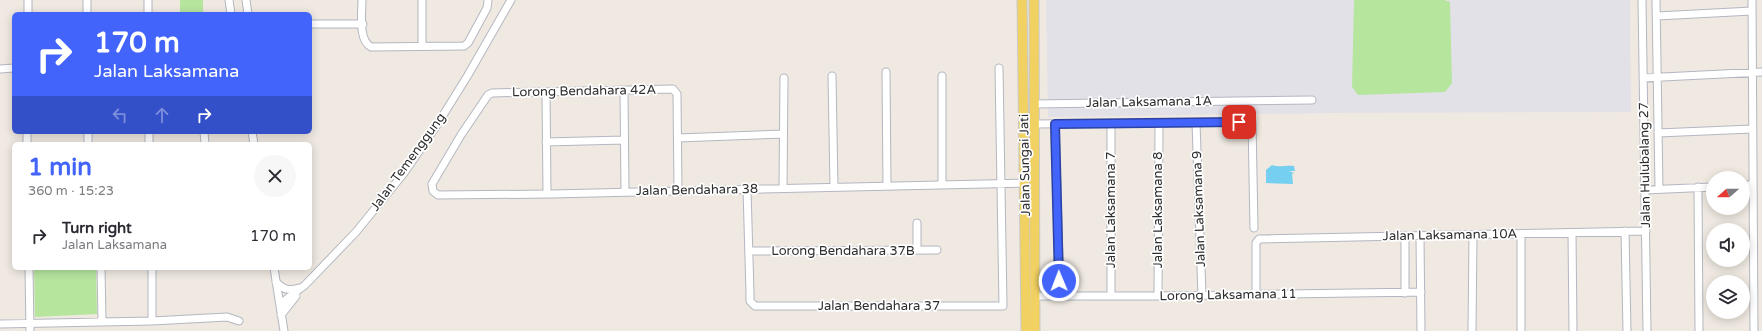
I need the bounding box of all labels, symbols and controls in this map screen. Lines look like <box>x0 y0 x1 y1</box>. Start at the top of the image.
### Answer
text: 170 m <box>94 26 180 60</box>
icon: right <box>28 28 80 80</box>
text: Jalan Laksamana <box>94 60 239 82</box>
street label: Lorong Bendahara 42A <box>512 82 657 100</box>
street label: Jalan Laksamana 1A <box>1086 93 1213 111</box>
street label: Jalan Hulubalang 27 <box>1636 102 1654 228</box>
icon: left <box>109 104 131 126</box>
icon: ahead <box>151 104 173 126</box>
icon: right <box>193 104 215 126</box>
pin <box>1222 105 1256 139</box>
street label: Jalan Temenggung <box>367 110 449 214</box>
icon: arrive <box>1228 111 1250 133</box>
street label: Jalan Sungai Jati <box>1016 114 1034 216</box>
street label: Jalan Laksamana 9 <box>1189 150 1209 268</box>
street label: Jalan Laksamana 7 <box>1103 152 1119 268</box>
street label: Jalan Laksamana 8 <box>1150 152 1166 268</box>
text: 1 min <box>28 153 92 182</box>
button: close <box>254 155 296 197</box>
north arrow <box>1706 171 1750 215</box>
map controls <box>1706 171 1750 319</box>
street label: Jalan Bendahara 38 <box>636 181 758 199</box>
text: 360 m · 15:23 <box>28 183 114 199</box>
text: Turn right <box>62 219 132 237</box>
button: sound <box>1706 223 1750 267</box>
icon: right <box>28 225 50 247</box>
street label: Jalan Laksamana 10A <box>1383 226 1518 244</box>
text: 170 m <box>250 227 296 245</box>
text: Jalan Laksamana <box>62 237 167 253</box>
street label: Lorong Bendahara 37B <box>771 243 915 259</box>
position arrow <box>1038 260 1080 302</box>
button: layers <box>1706 275 1750 319</box>
street label: Lorong Laksamana 11 <box>1159 286 1297 304</box>
street label: Jalan Bendahara 37 <box>818 298 940 314</box>

